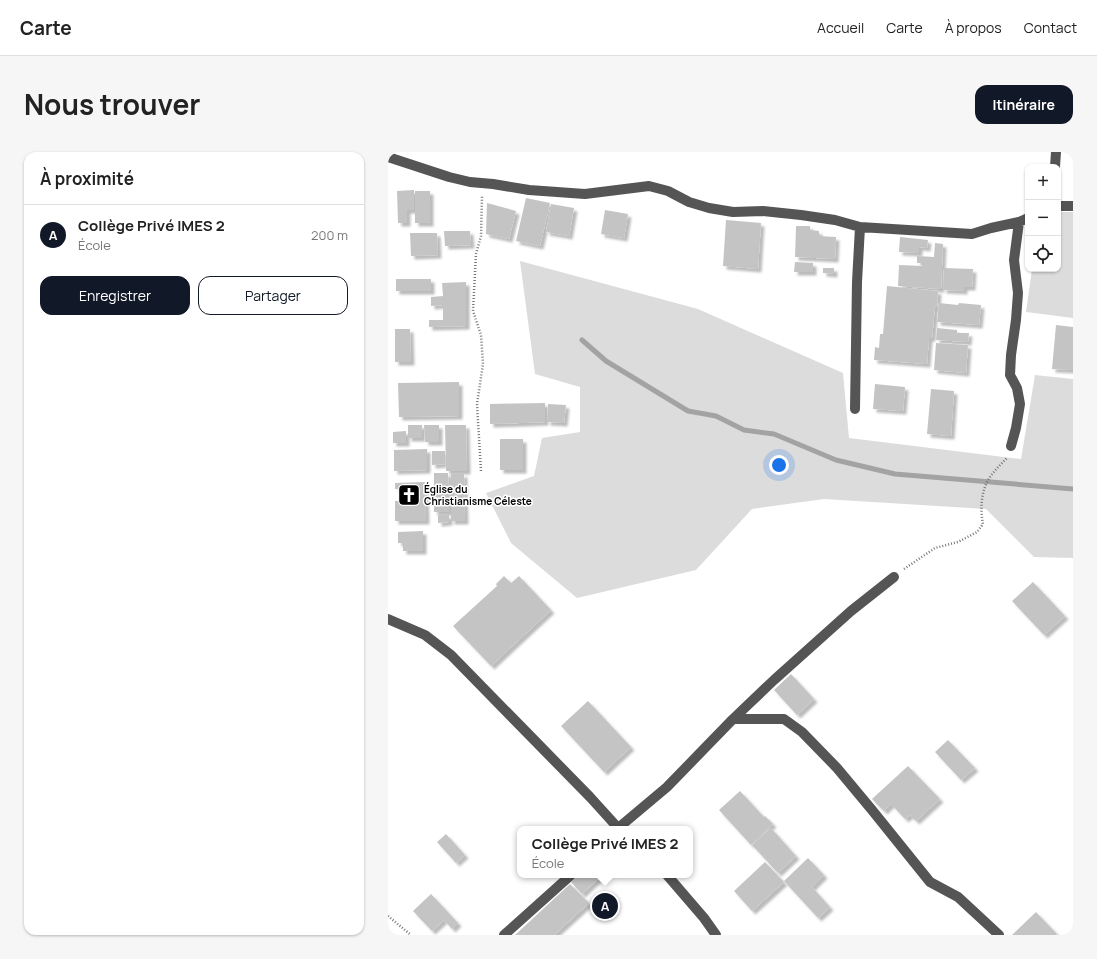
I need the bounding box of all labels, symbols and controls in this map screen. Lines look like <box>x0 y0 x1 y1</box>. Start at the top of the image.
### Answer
text: Carte <box>20 15 72 41</box>
text: Accueil <box>817 18 864 37</box>
text: Carte <box>886 18 923 37</box>
text: À propos <box>945 18 1002 37</box>
text: Contact <box>1024 18 1077 37</box>
text: Nous trouver <box>24 85 200 123</box>
button: Itinéraire <box>975 85 1073 124</box>
map controls <box>1025 164 1061 272</box>
button: + <box>1025 164 1061 200</box>
text: À proximité <box>40 167 134 190</box>
button: − <box>1025 200 1061 236</box>
text: Collège Privé IMES 2 <box>78 215 225 236</box>
text: A <box>49 226 57 244</box>
text: 200 m <box>311 226 348 244</box>
text: École <box>78 236 111 254</box>
button: locate <box>1025 236 1061 272</box>
button: Enregistrer <box>40 276 190 315</box>
button: Partager <box>198 276 348 315</box>
your location <box>769 455 789 475</box>
church icon: Église du Christianisme Céleste <box>396 482 422 508</box>
place label: Église du Christianisme Céleste <box>424 482 532 508</box>
popup <box>517 826 693 878</box>
text: Collège Privé IMES 2 <box>532 833 678 854</box>
text: École <box>532 854 564 872</box>
pin: A <box>592 891 618 921</box>

